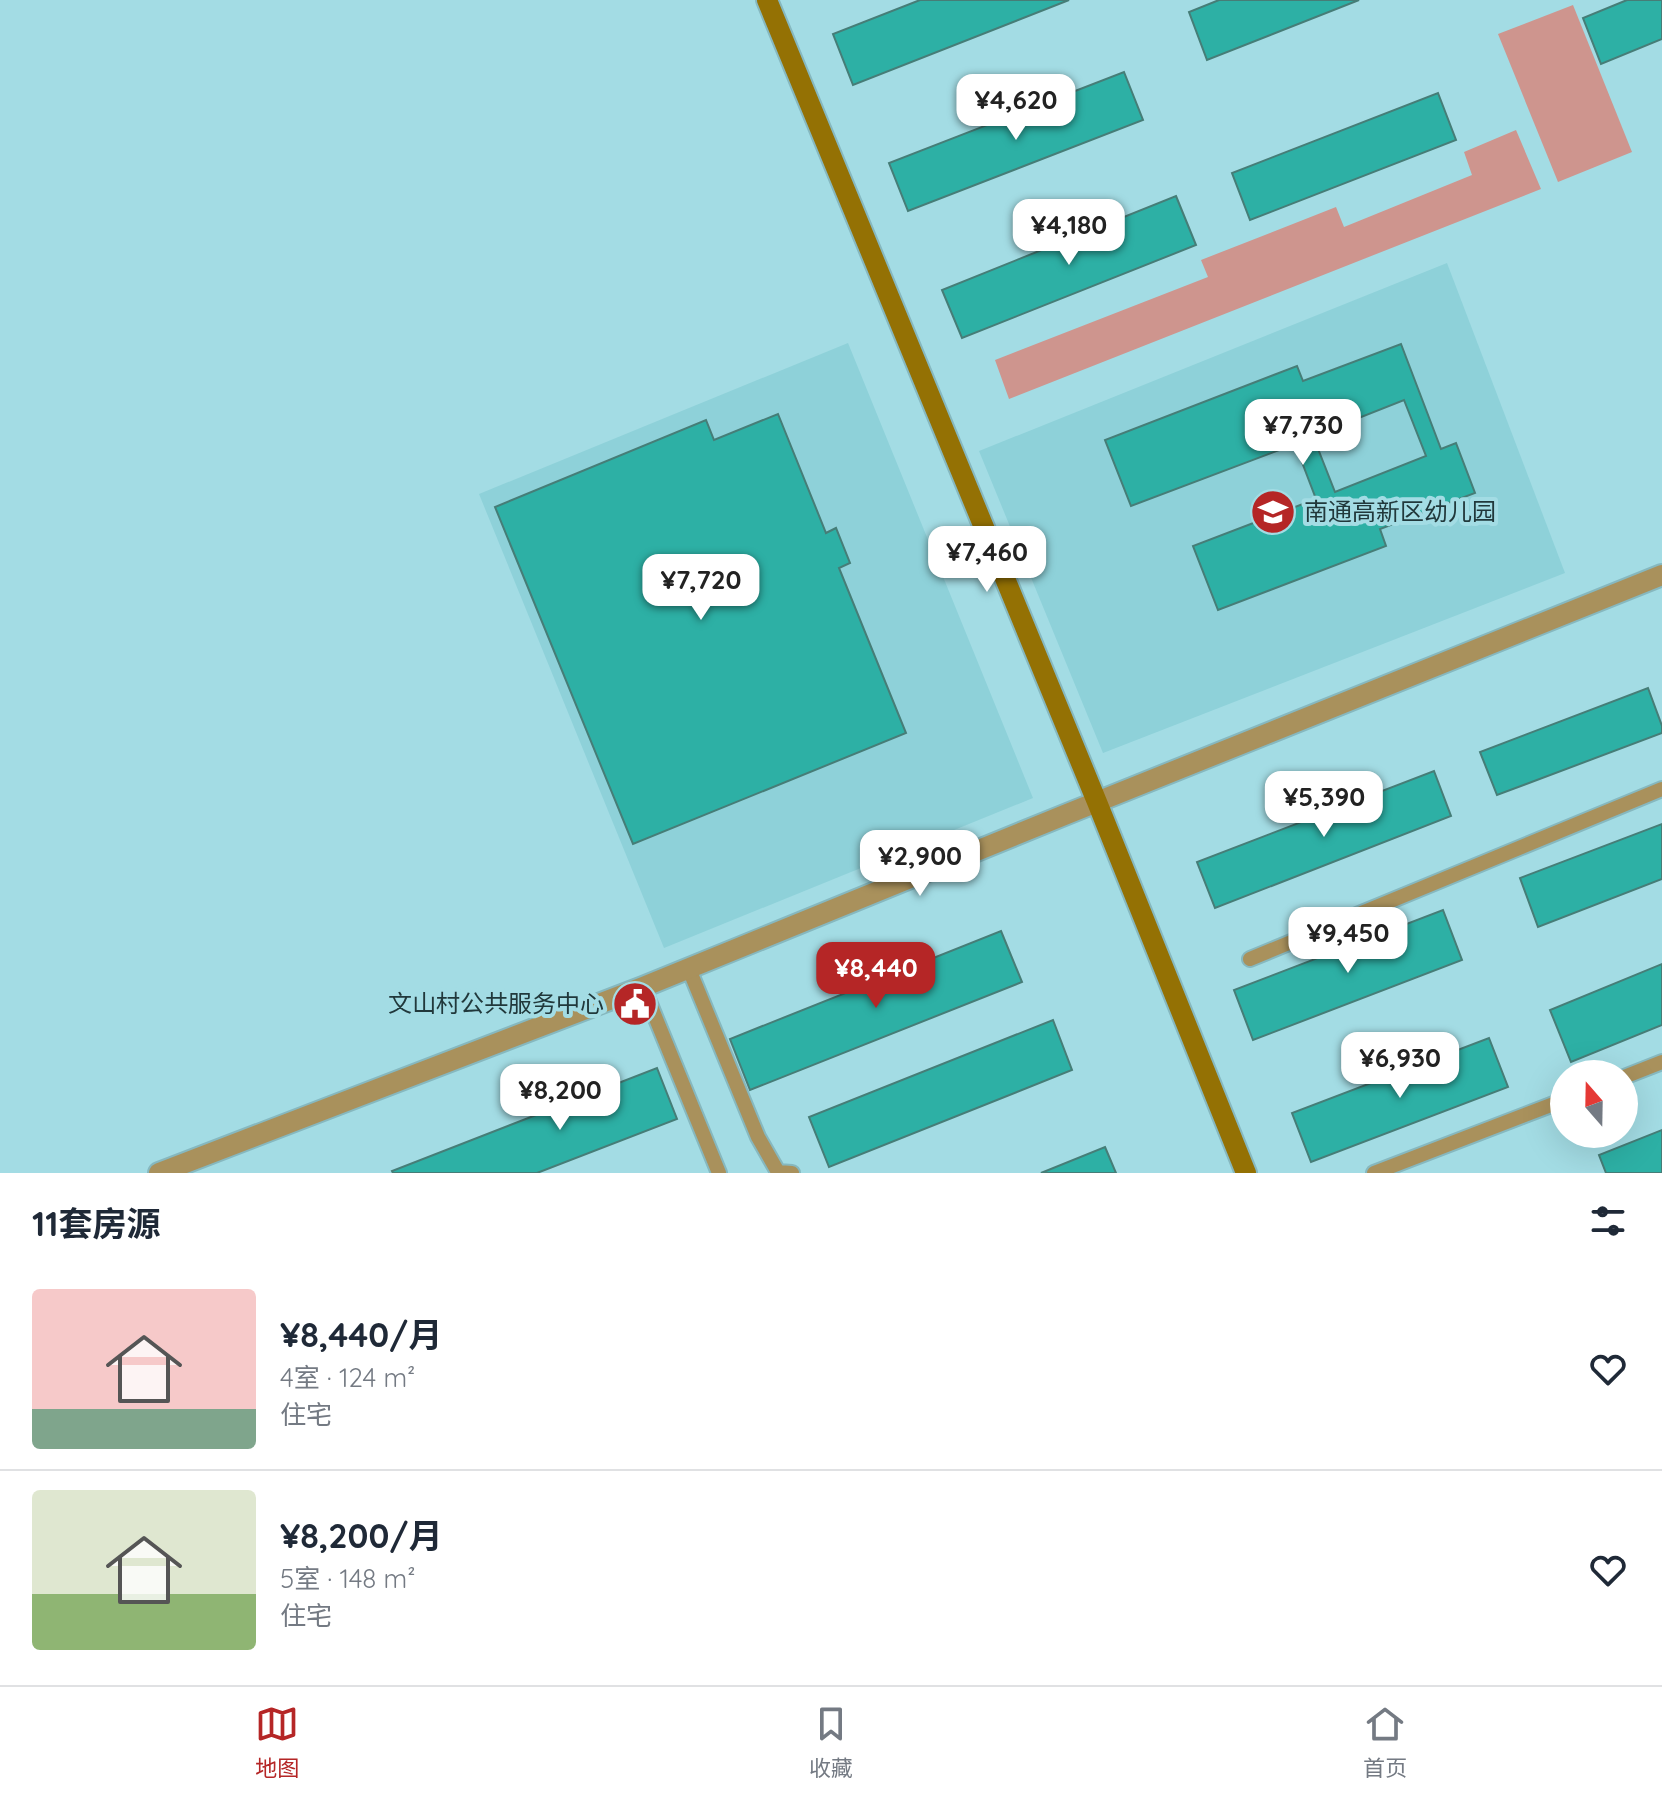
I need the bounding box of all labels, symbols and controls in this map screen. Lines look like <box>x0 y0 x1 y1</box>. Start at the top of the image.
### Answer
pin: ¥4,620 <box>951 74 1081 142</box>
text: ¥4,620 <box>974 83 1058 116</box>
pin: ¥4,180 <box>1004 199 1134 267</box>
text: ¥4,180 <box>1031 208 1107 241</box>
pin: ¥7,730 <box>1238 399 1368 467</box>
text: ¥7,730 <box>1263 408 1343 441</box>
school or university icon: 南通高新区幼儿园 <box>1249 488 1297 536</box>
place label: 南通高新区幼儿园 <box>1304 496 1496 526</box>
pin: ¥7,460 <box>922 526 1052 594</box>
text: ¥7,460 <box>946 535 1028 568</box>
pin: ¥7,720 <box>636 554 766 622</box>
text: ¥7,720 <box>660 563 742 596</box>
pin: ¥5,390 <box>1259 771 1389 839</box>
text: ¥5,390 <box>1283 780 1365 813</box>
pin: ¥2,900 <box>855 830 985 898</box>
text: ¥2,900 <box>878 839 962 872</box>
pin: ¥9,450 <box>1283 907 1413 975</box>
text: ¥9,450 <box>1306 916 1390 949</box>
pin: ¥8,440 <box>811 942 941 1010</box>
text: ¥8,440 <box>834 951 918 984</box>
public building icon: 文山村公共服务中心 <box>611 980 659 1028</box>
place label: 文山村公共服务中心 <box>388 988 604 1018</box>
pin: ¥6,930 <box>1335 1032 1465 1100</box>
text: ¥6,930 <box>1359 1041 1441 1074</box>
north arrow <box>1550 1060 1638 1148</box>
map controls <box>1550 1060 1638 1148</box>
pin: ¥8,200 <box>495 1064 625 1132</box>
text: ¥8,200 <box>518 1073 602 1106</box>
icon: filters <box>1586 1199 1630 1243</box>
text: 11套房源 <box>32 1202 160 1245</box>
text: ¥8,440/月 <box>280 1313 442 1356</box>
icon: home <box>96 1321 192 1417</box>
icon: heart <box>1586 1347 1630 1391</box>
text: 4室 · 124 m² <box>280 1361 415 1394</box>
text: 住宅 <box>280 1398 332 1431</box>
text: ¥8,200/月 <box>280 1514 443 1557</box>
icon: home <box>96 1522 192 1618</box>
icon: heart <box>1586 1548 1630 1592</box>
text: 5室 · 148 m² <box>280 1562 415 1595</box>
text: 住宅 <box>280 1599 332 1632</box>
tab: 地图 <box>255 1702 299 1782</box>
tab: 收藏 <box>809 1702 853 1782</box>
tab: 首页 <box>1363 1702 1407 1782</box>

